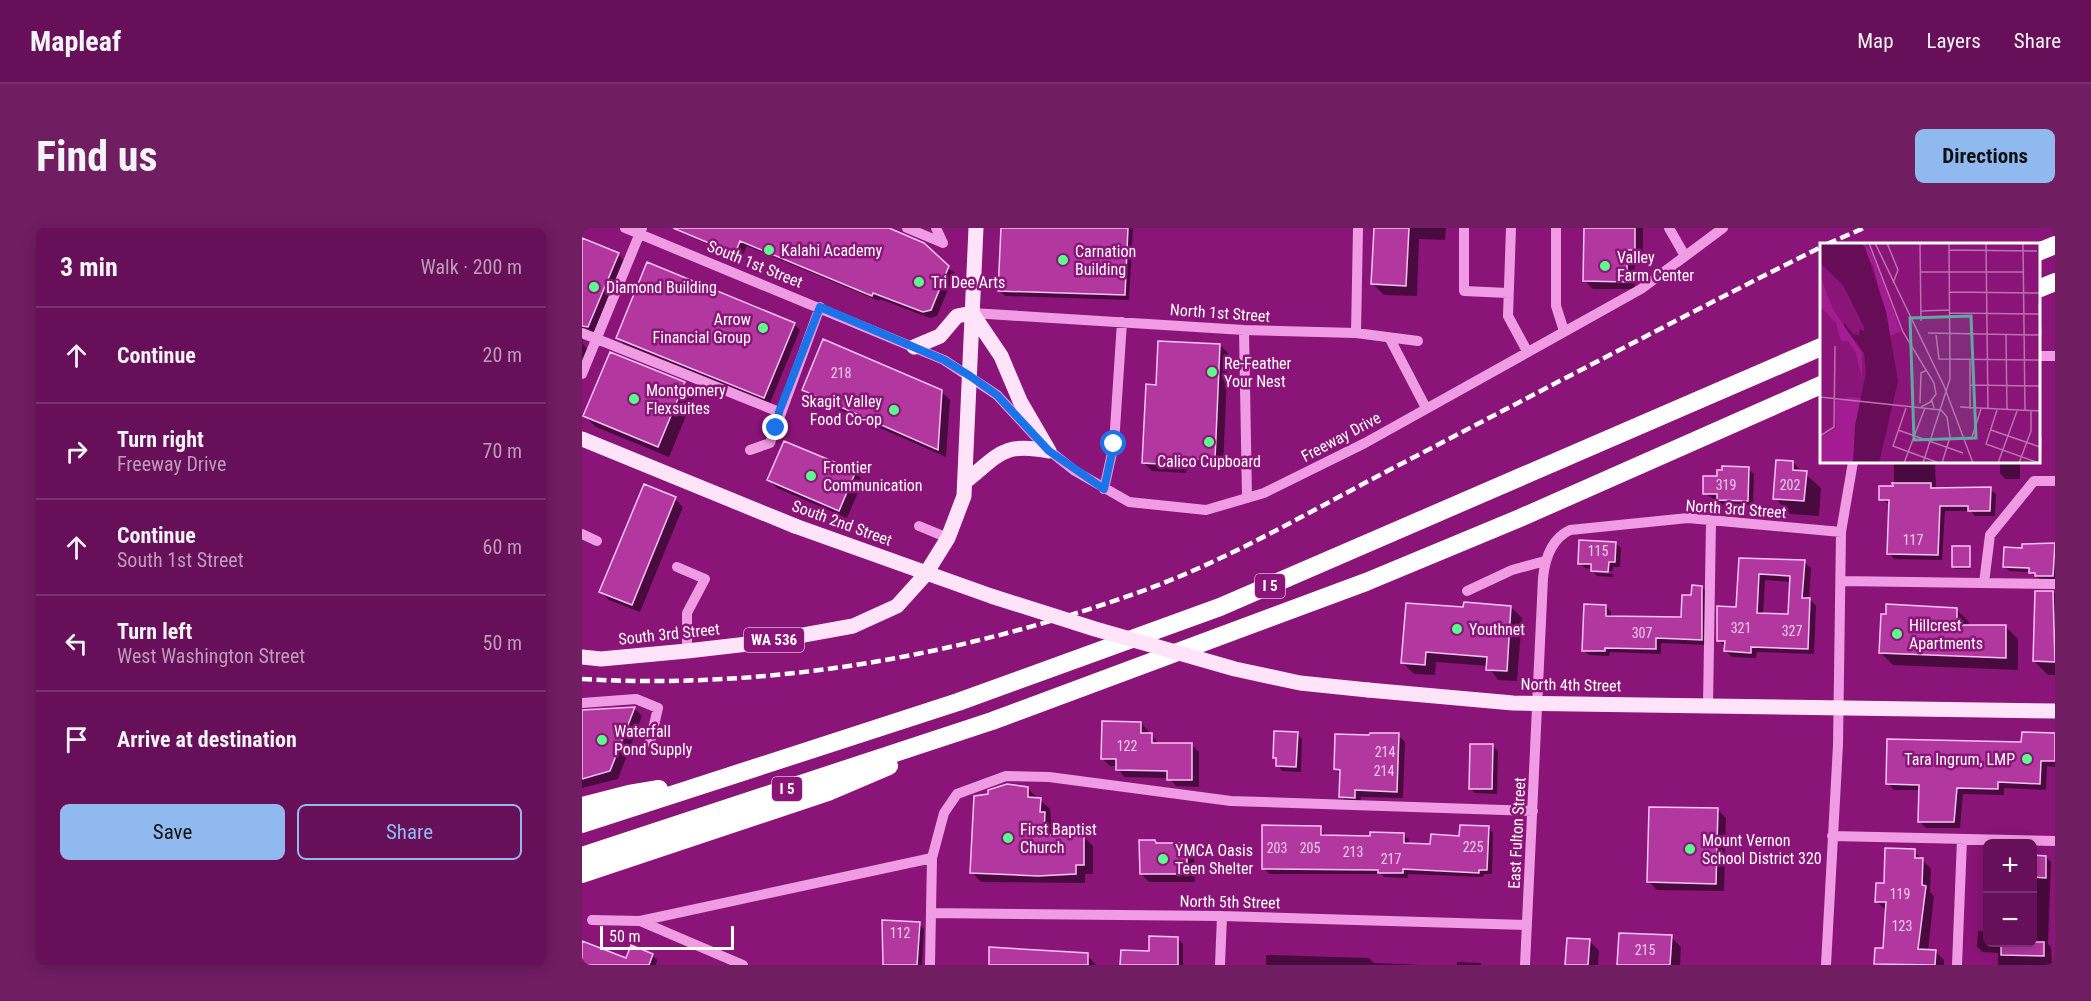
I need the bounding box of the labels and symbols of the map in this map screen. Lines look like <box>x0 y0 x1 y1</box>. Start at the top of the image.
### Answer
street label: South 1st Street <box>704 236 806 292</box>
place label: Kalahi Academy <box>781 241 883 260</box>
place label: Carnation Building <box>1075 242 1136 279</box>
marker: Kalahi Academy <box>762 243 776 257</box>
inset map <box>1820 243 2040 464</box>
place label: Valley Farm Center <box>1617 248 1694 285</box>
marker: Carnation Building <box>1056 253 1070 267</box>
marker: Valley Farm Center <box>1598 259 1612 273</box>
place label: Tri Dee Arts <box>931 273 1005 292</box>
marker: Tri Dee Arts <box>912 275 926 289</box>
place label: Diamond Building <box>606 278 717 297</box>
marker: Diamond Building <box>587 280 601 294</box>
street label: North 1st Street <box>1169 300 1271 326</box>
place label: Arrow Financial Group <box>653 310 751 347</box>
marker: Arrow Financial Group <box>756 321 770 335</box>
place label: Re-Feather Your Nest <box>1224 354 1292 391</box>
house number: 218 <box>831 365 851 381</box>
marker: Re-Feather Your Nest <box>1205 365 1219 379</box>
place label: Montgomery Flexsuites <box>646 381 726 418</box>
marker: Montgomery Flexsuites <box>627 392 641 406</box>
place label: Skagit Valley Food Co-op <box>801 392 882 429</box>
marker: Skagit Valley Food Co-op <box>887 403 901 417</box>
street label: Freeway Drive <box>1298 408 1384 466</box>
route end <box>762 414 788 440</box>
route start <box>1100 430 1126 456</box>
marker: Calico Cupboard <box>1202 435 1216 449</box>
place label: Calico Cupboard <box>1157 452 1261 471</box>
place label: Frontier Communication <box>823 458 923 495</box>
marker: Frontier Communication <box>804 469 818 483</box>
house number: 319 <box>1716 477 1736 493</box>
house number: 202 <box>1780 477 1800 493</box>
street label: South 2nd Street <box>789 496 895 550</box>
street label: North 3rd Street <box>1685 496 1787 522</box>
house number: 117 <box>1903 532 1923 548</box>
house number: 115 <box>1588 543 1608 559</box>
road number: I 5 <box>1255 574 1285 598</box>
place label: Hillcrest Apartments <box>1909 616 1983 653</box>
street label: South 3rd Street <box>617 619 721 649</box>
place label: Youthnet <box>1469 620 1525 639</box>
house number: 321 <box>1731 620 1751 636</box>
marker: Youthnet <box>1450 622 1464 636</box>
house number: 327 <box>1782 623 1802 639</box>
house number: 307 <box>1632 625 1652 641</box>
marker: Hillcrest Apartments <box>1890 627 1904 641</box>
road number: WA 536 <box>744 628 804 652</box>
street label: North 4th Street <box>1520 675 1622 695</box>
place label: Waterfall Pond Supply <box>614 722 693 759</box>
marker: Waterfall Pond Supply <box>595 733 609 747</box>
house number: 122 <box>1117 738 1137 754</box>
house number: 214 <box>1375 744 1395 760</box>
place label: Tara Ingrum, LMP <box>1904 750 2015 769</box>
marker: Tara Ingrum, LMP <box>2020 752 2034 766</box>
house number: 214 <box>1374 763 1394 779</box>
street label: East Fulton Street <box>1505 776 1529 889</box>
road number: I 5 <box>772 777 802 801</box>
place label: First Baptist Church <box>1020 820 1097 857</box>
marker: First Baptist Church <box>1001 831 1015 845</box>
place label: Mount Vernon School District 320 <box>1702 831 1822 868</box>
house number: 225 <box>1463 839 1483 855</box>
house number: 203 <box>1267 840 1287 856</box>
house number: 205 <box>1300 840 1320 856</box>
place label: YMCA Oasis Teen Shelter <box>1175 841 1253 878</box>
marker: Mount Vernon School District 320 <box>1683 842 1697 856</box>
house number: 213 <box>1343 844 1363 860</box>
house number: 217 <box>1381 851 1401 867</box>
marker: YMCA Oasis Teen Shelter <box>1156 852 1170 866</box>
house number: 119 <box>1890 886 1910 902</box>
street label: North 5th Street <box>1179 892 1281 912</box>
house number: 123 <box>1892 918 1912 934</box>
scale bar <box>600 923 734 950</box>
house number: 112 <box>890 925 910 941</box>
house number: 215 <box>1635 942 1655 958</box>

